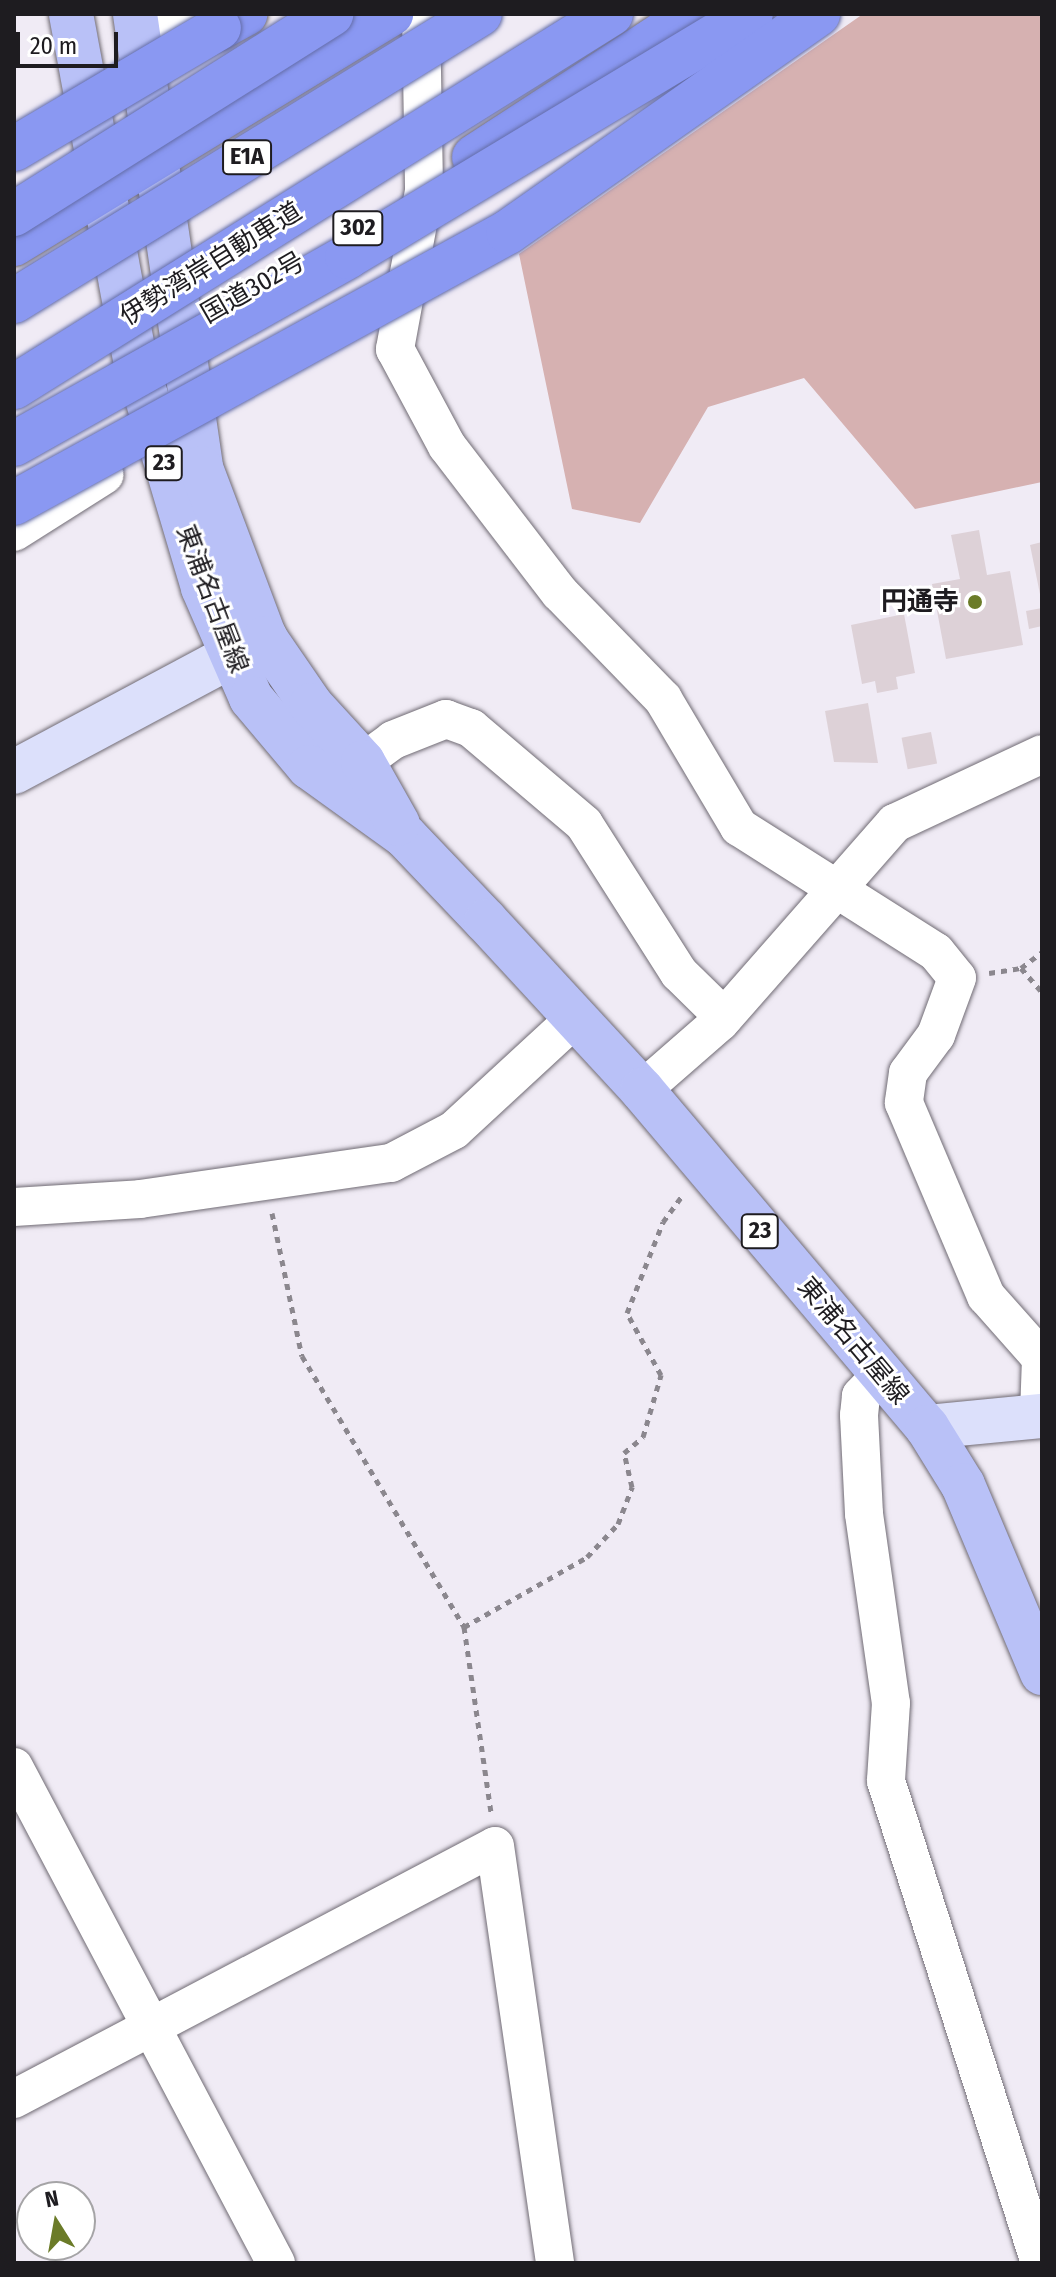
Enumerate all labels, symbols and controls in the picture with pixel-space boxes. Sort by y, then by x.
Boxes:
scale bar [20,16,122,66]
text: 20 m [30,32,77,60]
road number: E1A [221,137,273,177]
street label: 伊勢湾岸自動車道 [115,196,307,332]
road number: 302 [332,208,384,248]
street label: 国道302号 [196,246,310,330]
road number: 23 [144,443,184,483]
street label: 東浦名古屋線 [169,521,255,677]
place label: 円通寺 [881,586,959,618]
marker: 円通寺 [966,593,984,611]
road number: 23 [740,1211,780,1251]
street label: 東浦名古屋線 [791,1271,915,1411]
north arrow [16,2181,96,2261]
text: N [43,2184,61,2213]

